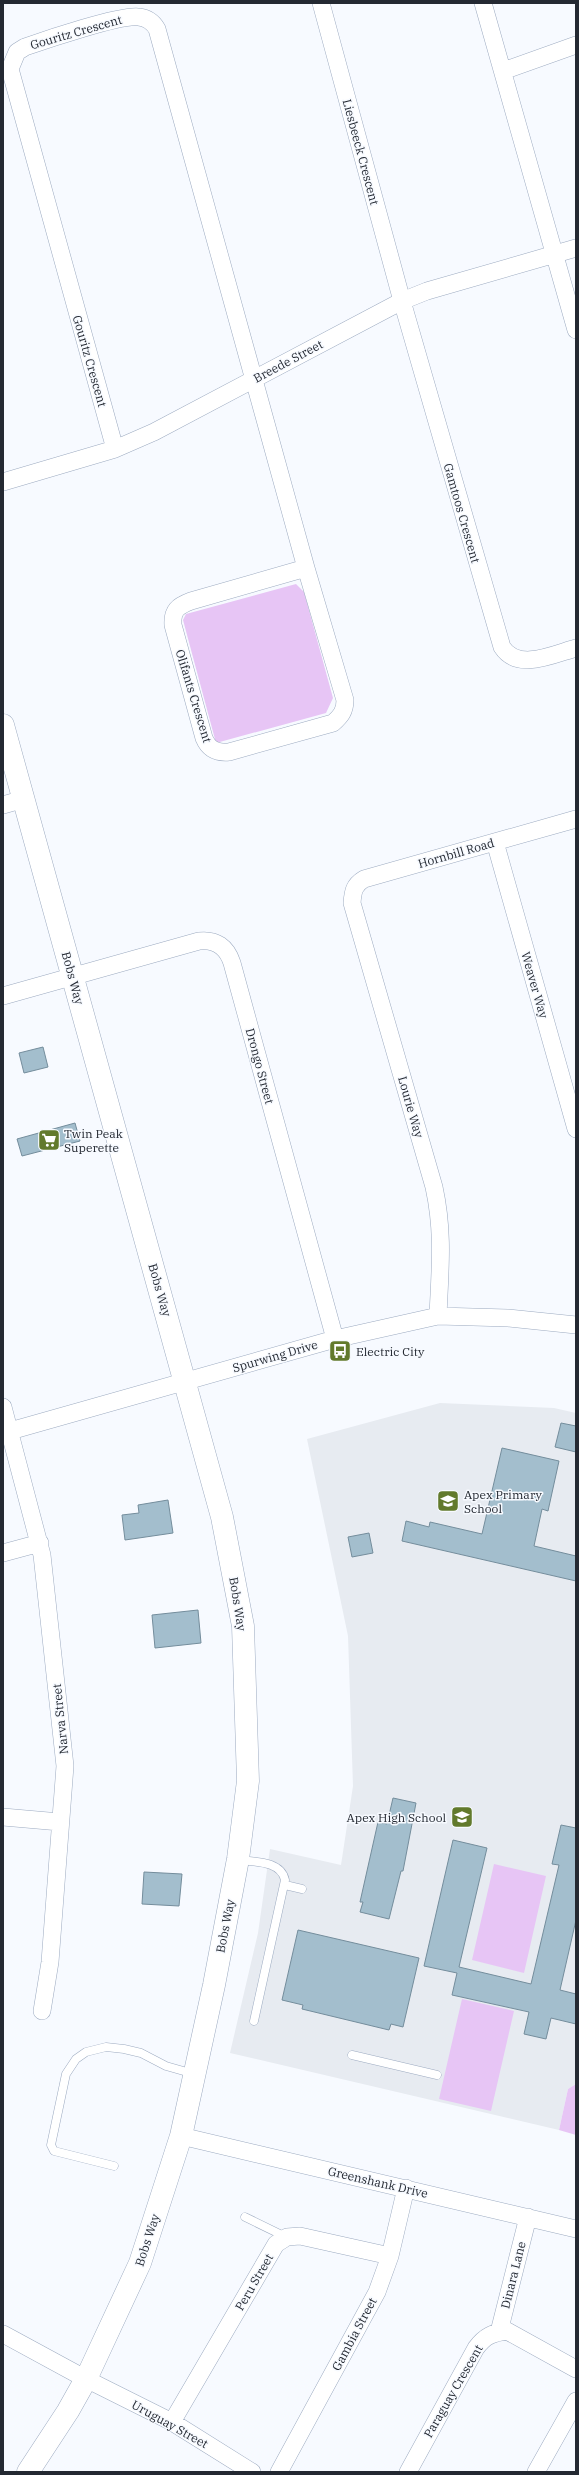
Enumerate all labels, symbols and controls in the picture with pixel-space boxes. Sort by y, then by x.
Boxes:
street label: Gouritz Crescent [28,12,124,52]
street label: Liesbeeck Crescent [340,97,382,207]
street label: Gouritz Crescent [70,313,110,409]
street label: Breede Street [251,336,325,386]
street label: Gamtoos Crescent [441,461,483,565]
street label: Olifants Crescent [173,648,215,744]
street label: Hornbill Road [416,835,496,871]
street label: Bobs Way [59,950,87,1007]
street label: Weaver Way [518,950,552,1021]
street label: Drongo Street [243,1026,277,1106]
street label: Lourie Way [395,1074,427,1140]
place label: Twin Peak Superette [64,1126,123,1155]
supermarket icon: Twin Peak Superette [36,1127,62,1153]
street label: Bobs Way [145,1262,175,1319]
street label: Spurwing Drive [231,1337,319,1375]
bus stop icon: Electric City [327,1338,353,1364]
place label: Electric City [356,1344,425,1359]
place label: Apex Primary School [464,1487,543,1516]
school or university icon: Apex Primary School [435,1488,461,1514]
street label: Bobs Way [226,1576,250,1633]
street label: Narva Street [49,1683,71,1755]
school or university icon: Apex High School [449,1804,475,1830]
place label: Apex High School [347,1810,446,1825]
street label: Bobs Way [212,1897,238,1954]
street label: Greenshank Drive [327,2163,429,2201]
street label: Bobs Way [131,2211,163,2268]
street label: Dinara Lane [497,2240,529,2310]
street label: Peru Street [232,2251,276,2313]
street label: Gambia Street [328,2295,380,2373]
street label: Paraguay Crescent [420,2342,486,2440]
street label: Uruguay Street [129,2397,211,2451]

